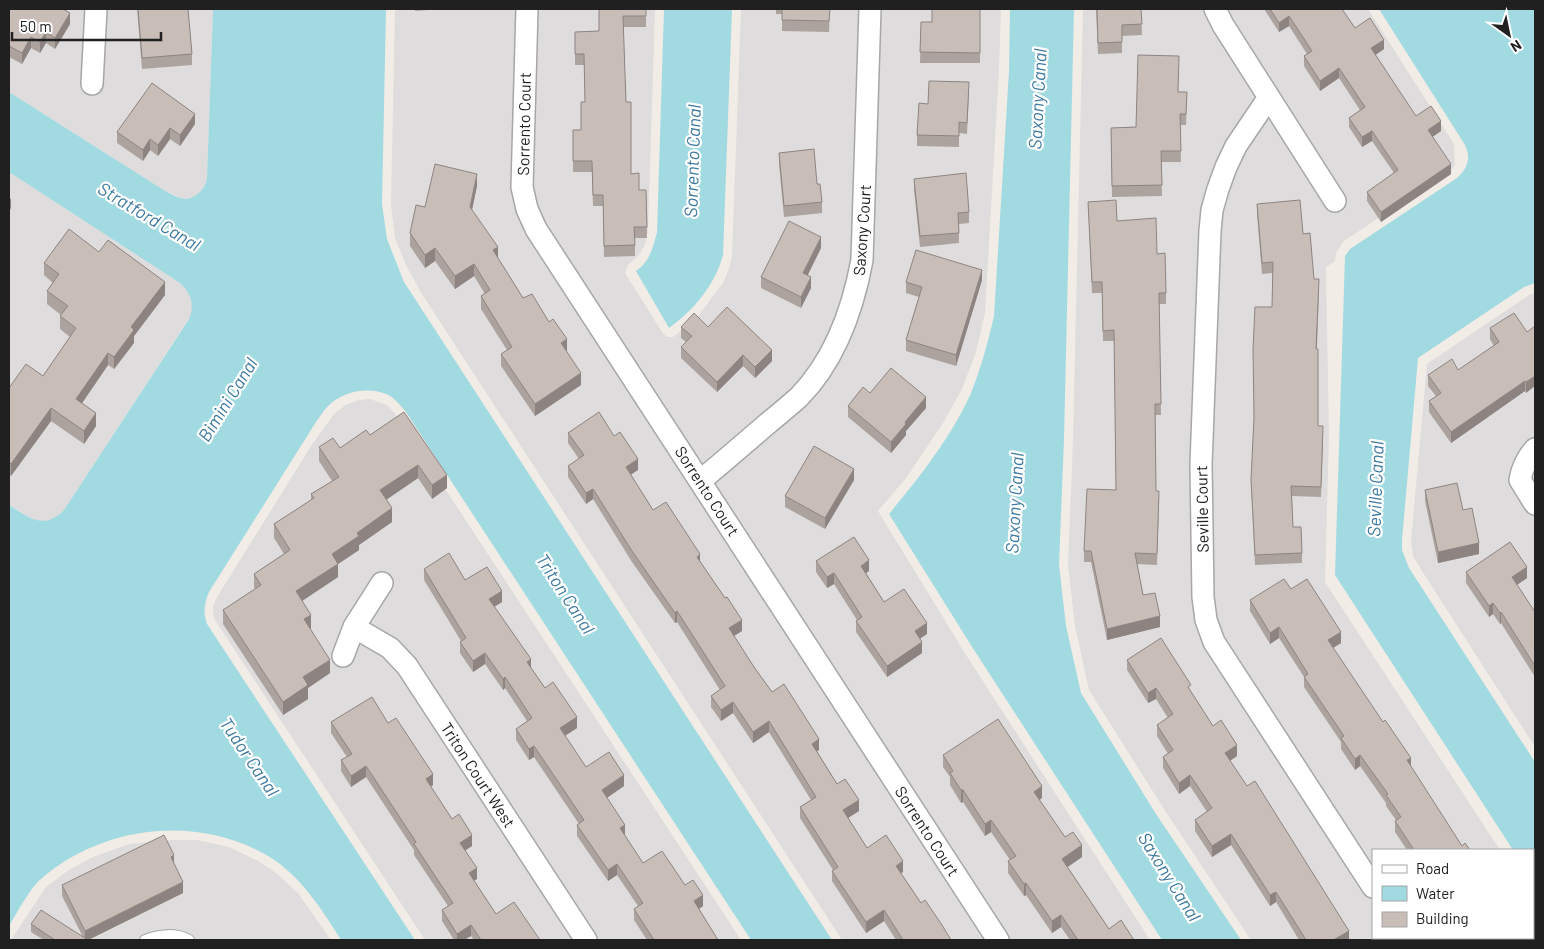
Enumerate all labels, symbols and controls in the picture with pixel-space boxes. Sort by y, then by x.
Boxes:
scale bar [12,10,161,42]
north arrow [1484,10,1534,60]
text: 50 m [20,17,52,35]
text: N [1508,37,1525,56]
water label: Saxony Canal [1023,48,1051,150]
street label: Sorrento Court [513,72,534,176]
water label: Sorrento Canal [679,104,705,218]
water label: Stratford Canal [94,177,205,255]
street label: Saxony Court [849,184,874,276]
water label: Bimini Canal [193,354,262,445]
water label: Seville Canal [1362,441,1388,537]
street label: Sorrento Court [671,442,743,539]
water label: Saxony Canal [1000,452,1028,554]
street label: Seville Court [1191,465,1212,553]
water label: Triton Canal [532,549,600,638]
water label: Tudor Canal [215,713,284,800]
street label: Triton Court West [437,719,519,831]
street label: Sorrento Court [891,782,963,879]
water label: Saxony Canal [1134,828,1206,925]
legend [1372,849,1534,939]
text: Road [1416,859,1449,877]
text: Water [1416,884,1455,902]
text: Building [1416,909,1469,927]

